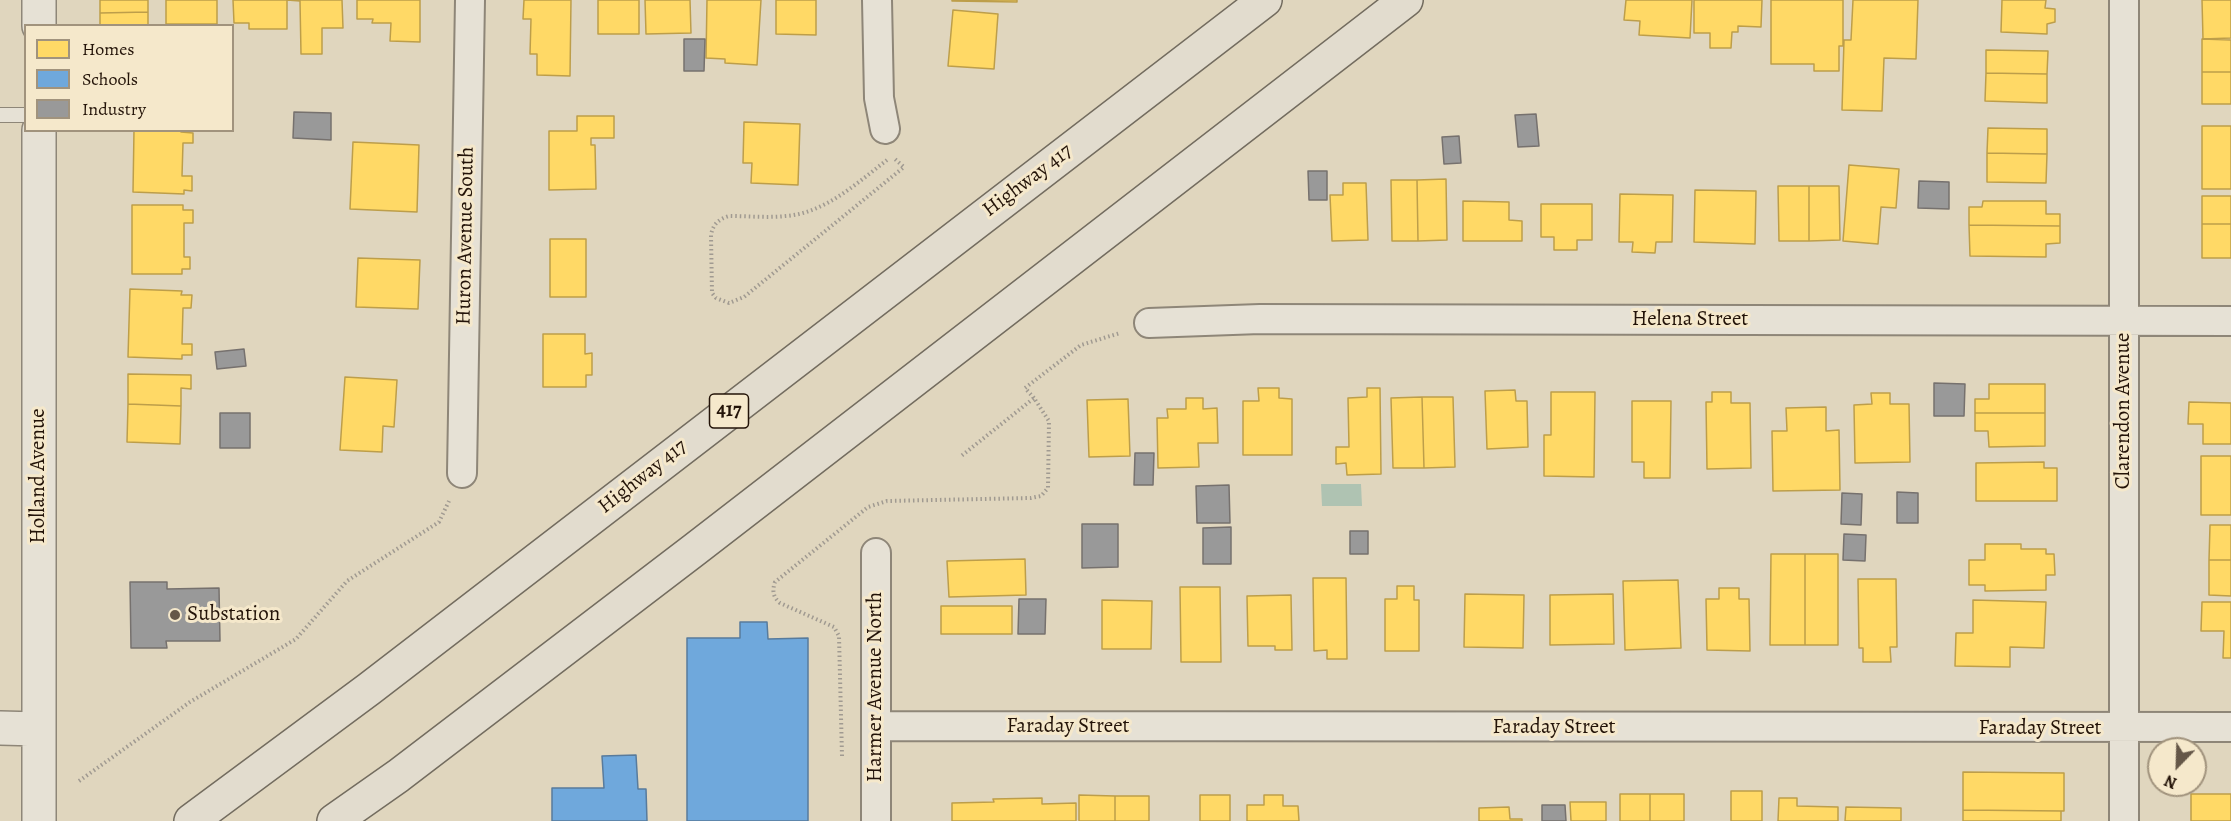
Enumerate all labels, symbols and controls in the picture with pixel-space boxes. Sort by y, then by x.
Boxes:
legend [24,24,234,132]
text: Homes [82,37,134,61]
text: Schools [82,67,138,91]
text: Industry [82,97,146,121]
street label: Highway 417 [978,139,1078,223]
street label: Huron Avenue South [452,147,480,325]
street label: Helena Street [1632,307,1748,333]
street label: Clarendon Avenue [2111,333,2137,489]
road number: 417 [710,394,748,428]
street label: Holland Avenue [26,408,52,544]
street label: Highway 417 [594,435,692,519]
street label: Harmer Avenue North [863,592,889,782]
place label: Substation [187,602,280,628]
marker: Substation [168,608,182,622]
street label: Faraday Street [1006,714,1130,740]
street label: Faraday Street [1492,715,1616,741]
street label: Faraday Street [1978,716,2102,742]
north arrow [2147,737,2207,797]
text: N [2161,769,2180,794]

